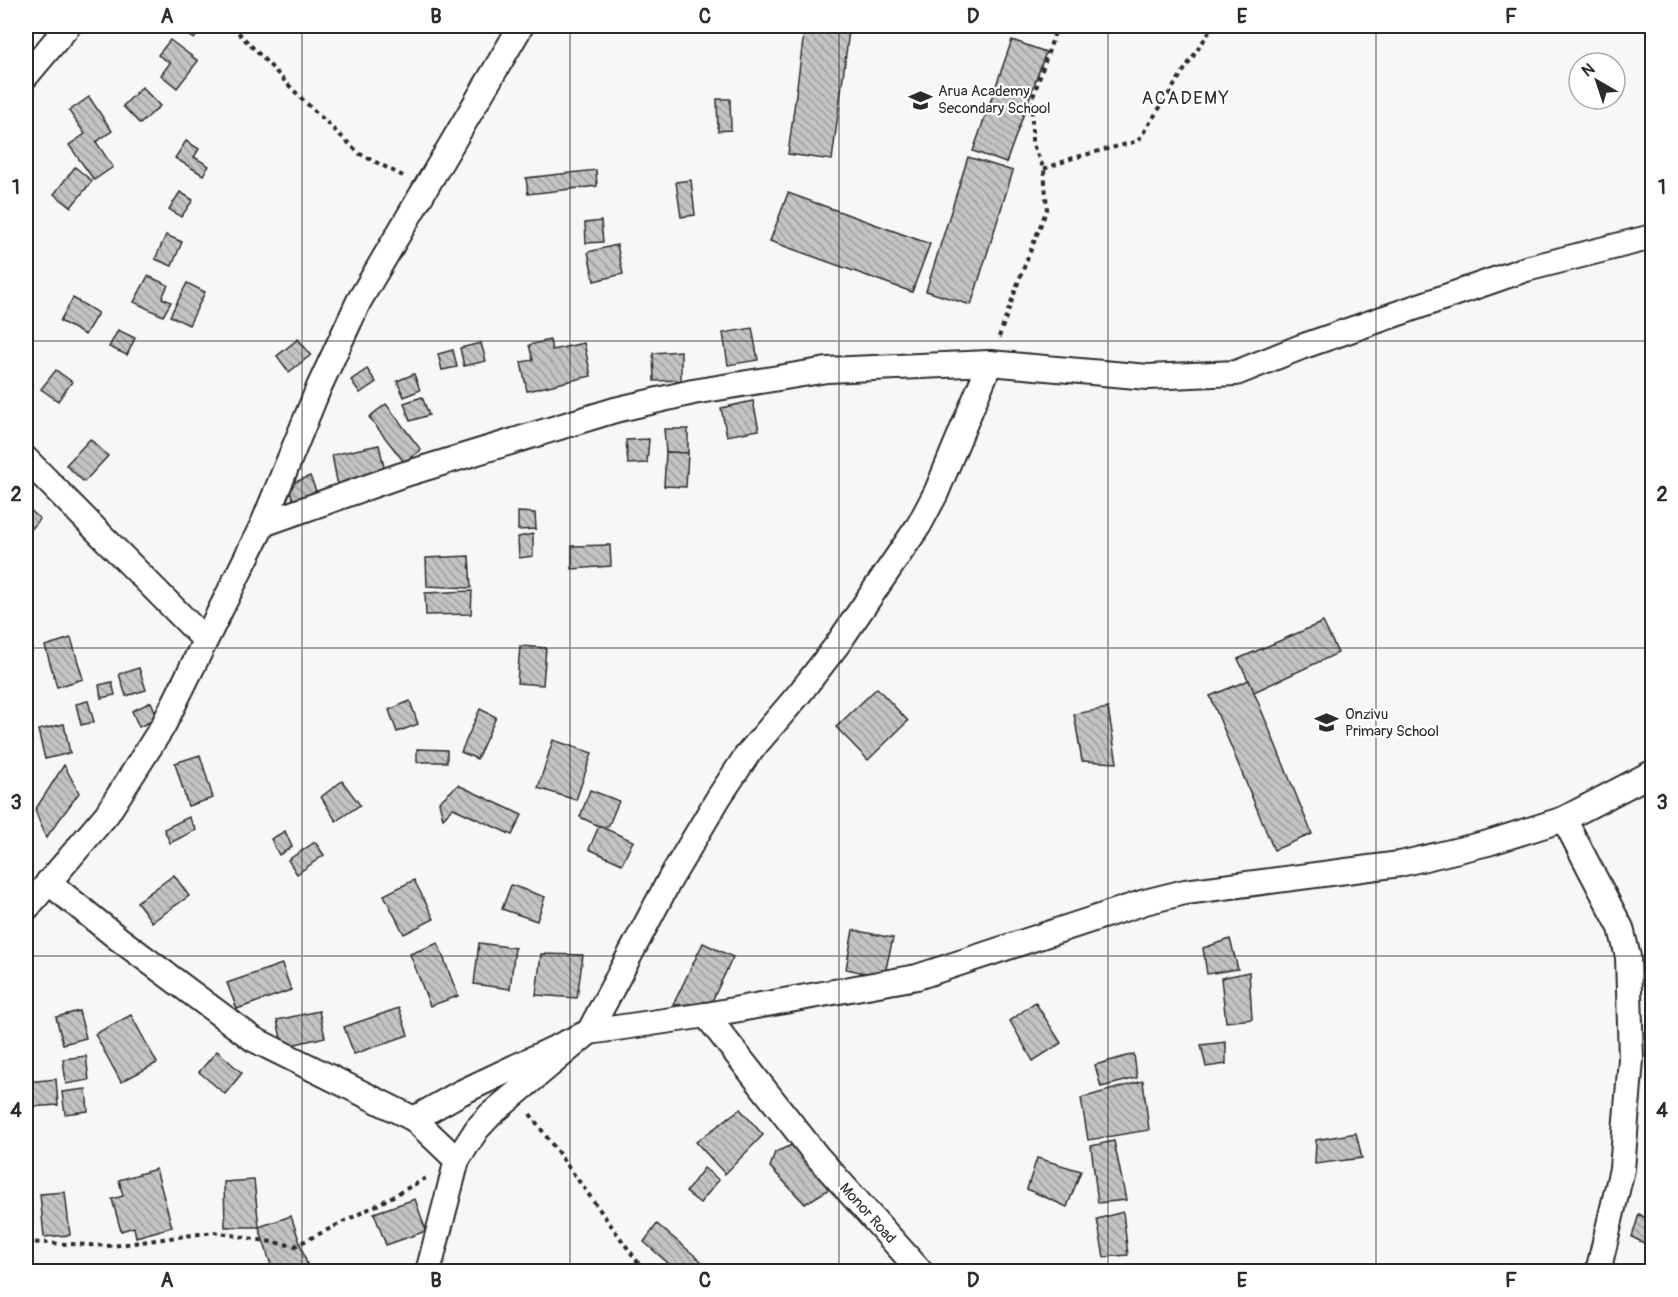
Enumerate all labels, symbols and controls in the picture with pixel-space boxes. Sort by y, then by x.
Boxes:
text: A [161,4,174,29]
text: B [430,4,442,29]
text: C [699,4,711,29]
text: D [967,4,980,29]
text: E [1237,4,1248,29]
text: F [1505,4,1517,29]
north arrow [1567,51,1627,111]
text: N [1578,59,1599,81]
place label: Arua Academy Secondary School [938,82,1051,118]
school or university icon: Arua Academy Secondary School [907,87,933,113]
district label: ACADEMY [1141,87,1231,110]
text: 1 [12,175,20,200]
text: 1 [1658,175,1666,200]
text: 2 [10,482,22,507]
text: 2 [1656,482,1668,507]
place label: Onzivu Primary School [1345,705,1439,741]
school or university icon: Onzivu Primary School [1314,710,1340,736]
text: 3 [10,790,22,815]
text: 3 [1656,790,1668,815]
text: 4 [10,1098,22,1123]
text: 4 [1656,1098,1668,1123]
street label: Monor Road [835,1179,900,1248]
text: A [161,1268,174,1293]
text: B [430,1268,442,1293]
text: C [699,1268,711,1293]
text: D [967,1268,980,1293]
text: E [1237,1268,1248,1293]
text: F [1505,1268,1517,1293]

